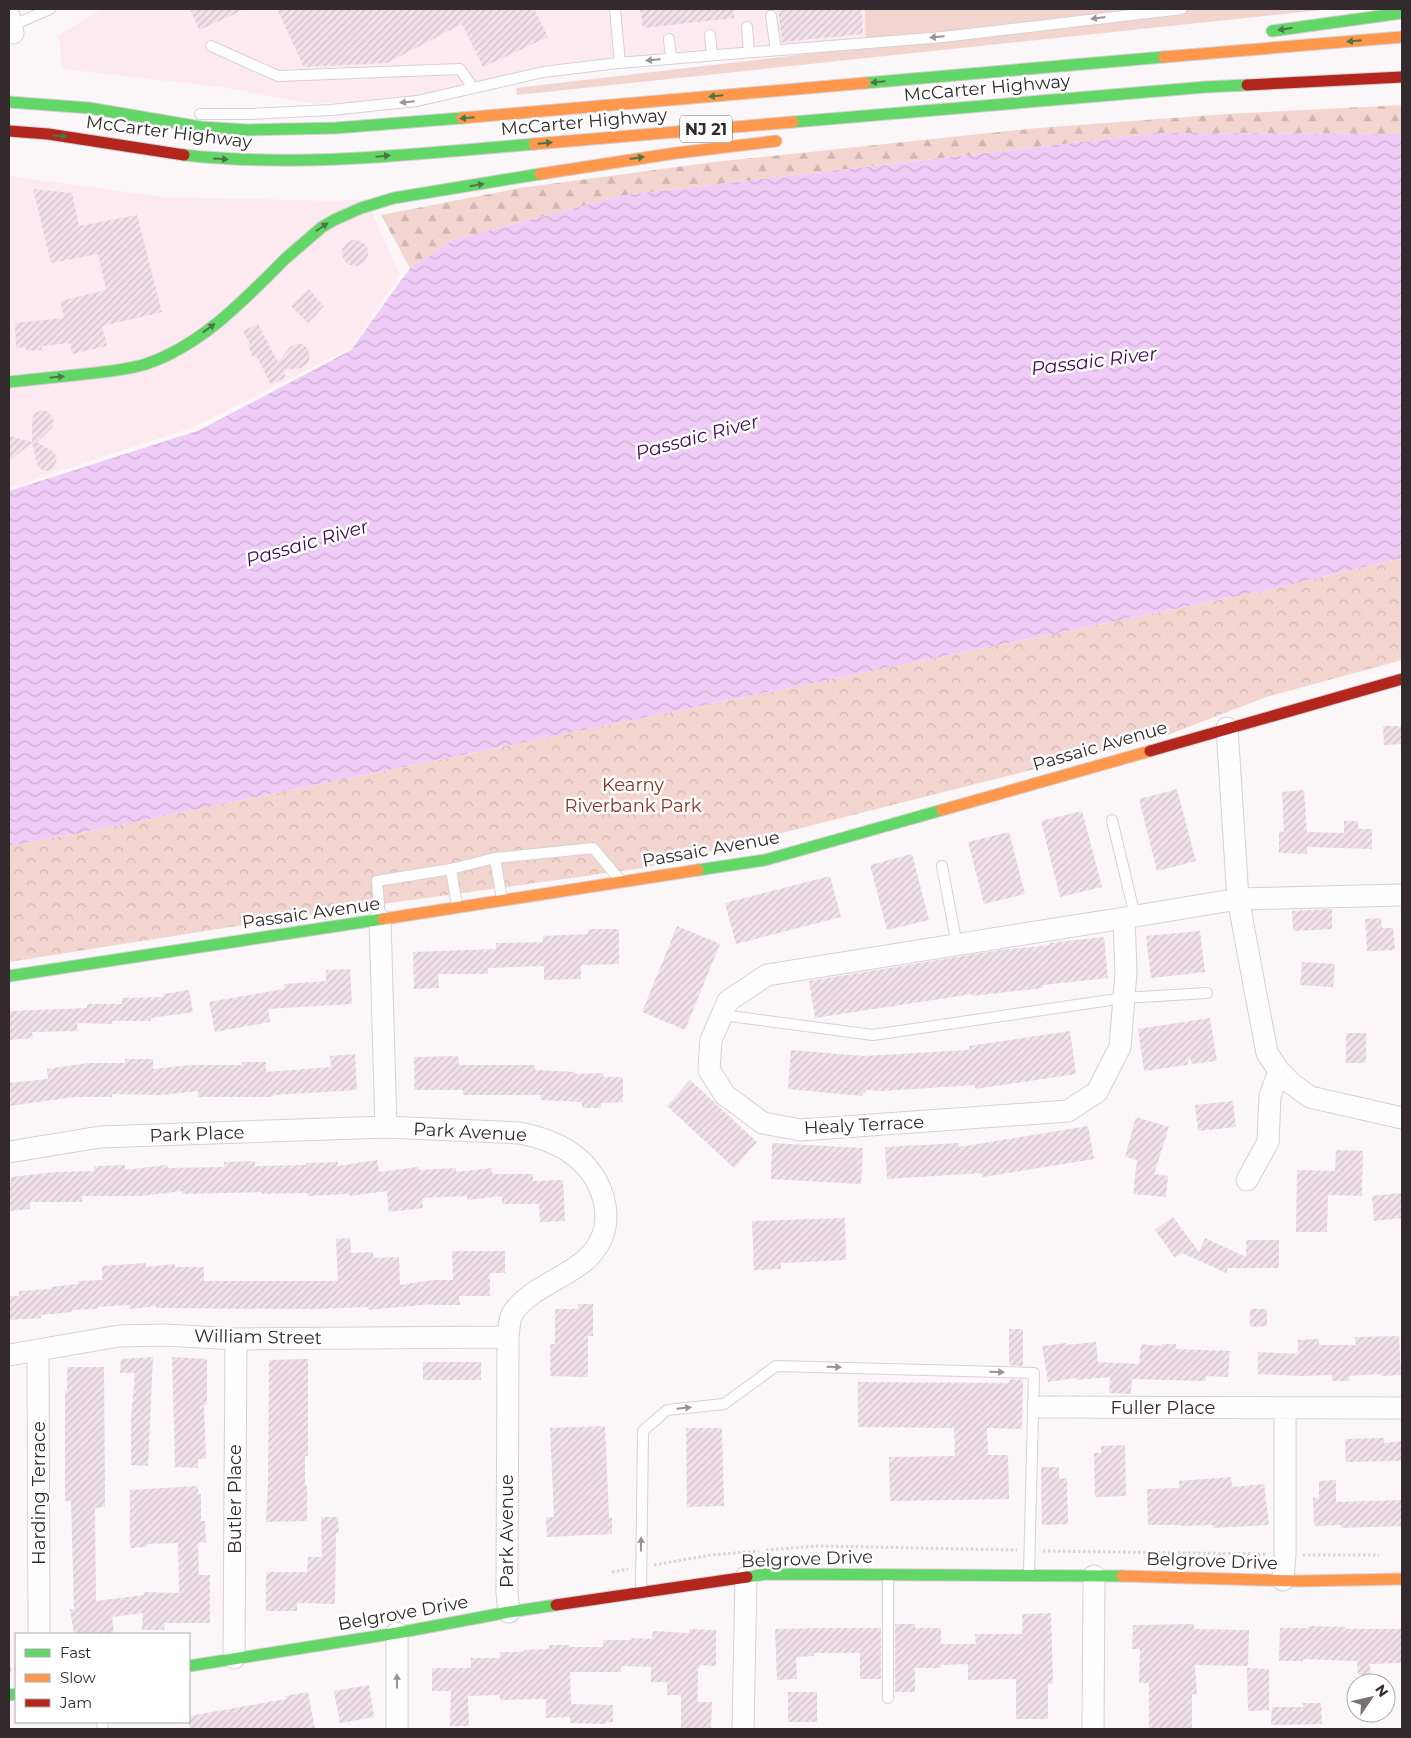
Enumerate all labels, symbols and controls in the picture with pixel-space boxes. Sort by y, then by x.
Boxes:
one-way arrow [1090,15,1106,23]
one-way arrow [1276,25,1292,33]
one-way arrow [929,33,945,41]
one-way arrow [1345,37,1361,45]
one-way arrow [645,56,661,64]
street label: McCarter Highway [903,70,1071,106]
one-way arrow [870,78,886,86]
one-way arrow [708,92,724,100]
one-way arrow [399,98,415,106]
street label: McCarter Highway [500,104,668,140]
street label: McCarter Highway [85,111,254,153]
one-way arrow [459,114,475,122]
road number: NJ 21 [680,116,732,142]
one-way arrow [53,132,69,140]
one-way arrow [538,138,554,146]
one-way arrow [376,152,392,160]
one-way arrow [629,154,645,162]
one-way arrow [213,155,229,163]
one-way arrow [469,180,485,188]
one-way arrow [315,222,328,232]
one-way arrow [202,323,216,333]
water label: Passaic River [1030,342,1159,380]
one-way arrow [50,373,66,381]
water label: Passaic River [633,409,761,464]
water label: Passaic River [243,514,371,571]
street label: Passaic Avenue [1030,716,1170,776]
park label: Kearny Riverbank Park [565,774,702,817]
street label: Passaic Avenue [641,826,782,872]
street label: Passaic Avenue [241,892,382,934]
street label: Healy Terrace [803,1111,925,1139]
street label: Park Avenue [413,1118,528,1146]
street label: Park Place [149,1121,245,1147]
street label: William Street [194,1325,322,1349]
one-way arrow [826,1364,842,1372]
one-way arrow [989,1368,1005,1376]
street label: Fuller Place [1111,1397,1216,1419]
one-way arrow [677,1404,693,1412]
street label: Harding Terrace [28,1421,50,1565]
street label: Butler Place [224,1444,246,1554]
street label: Park Avenue [496,1474,518,1588]
one-way arrow [637,1535,645,1551]
street label: Belgrove Drive [741,1546,873,1572]
street label: Belgrove Drive [1146,1548,1278,1574]
street label: Belgrove Drive [336,1591,470,1635]
legend [15,1633,190,1723]
text: Fast [60,1643,91,1662]
text: Slow [60,1668,96,1687]
one-way arrow [393,1673,401,1689]
north arrow [1346,1673,1396,1723]
text: N [1371,1681,1392,1700]
text: Jam [59,1693,92,1712]

